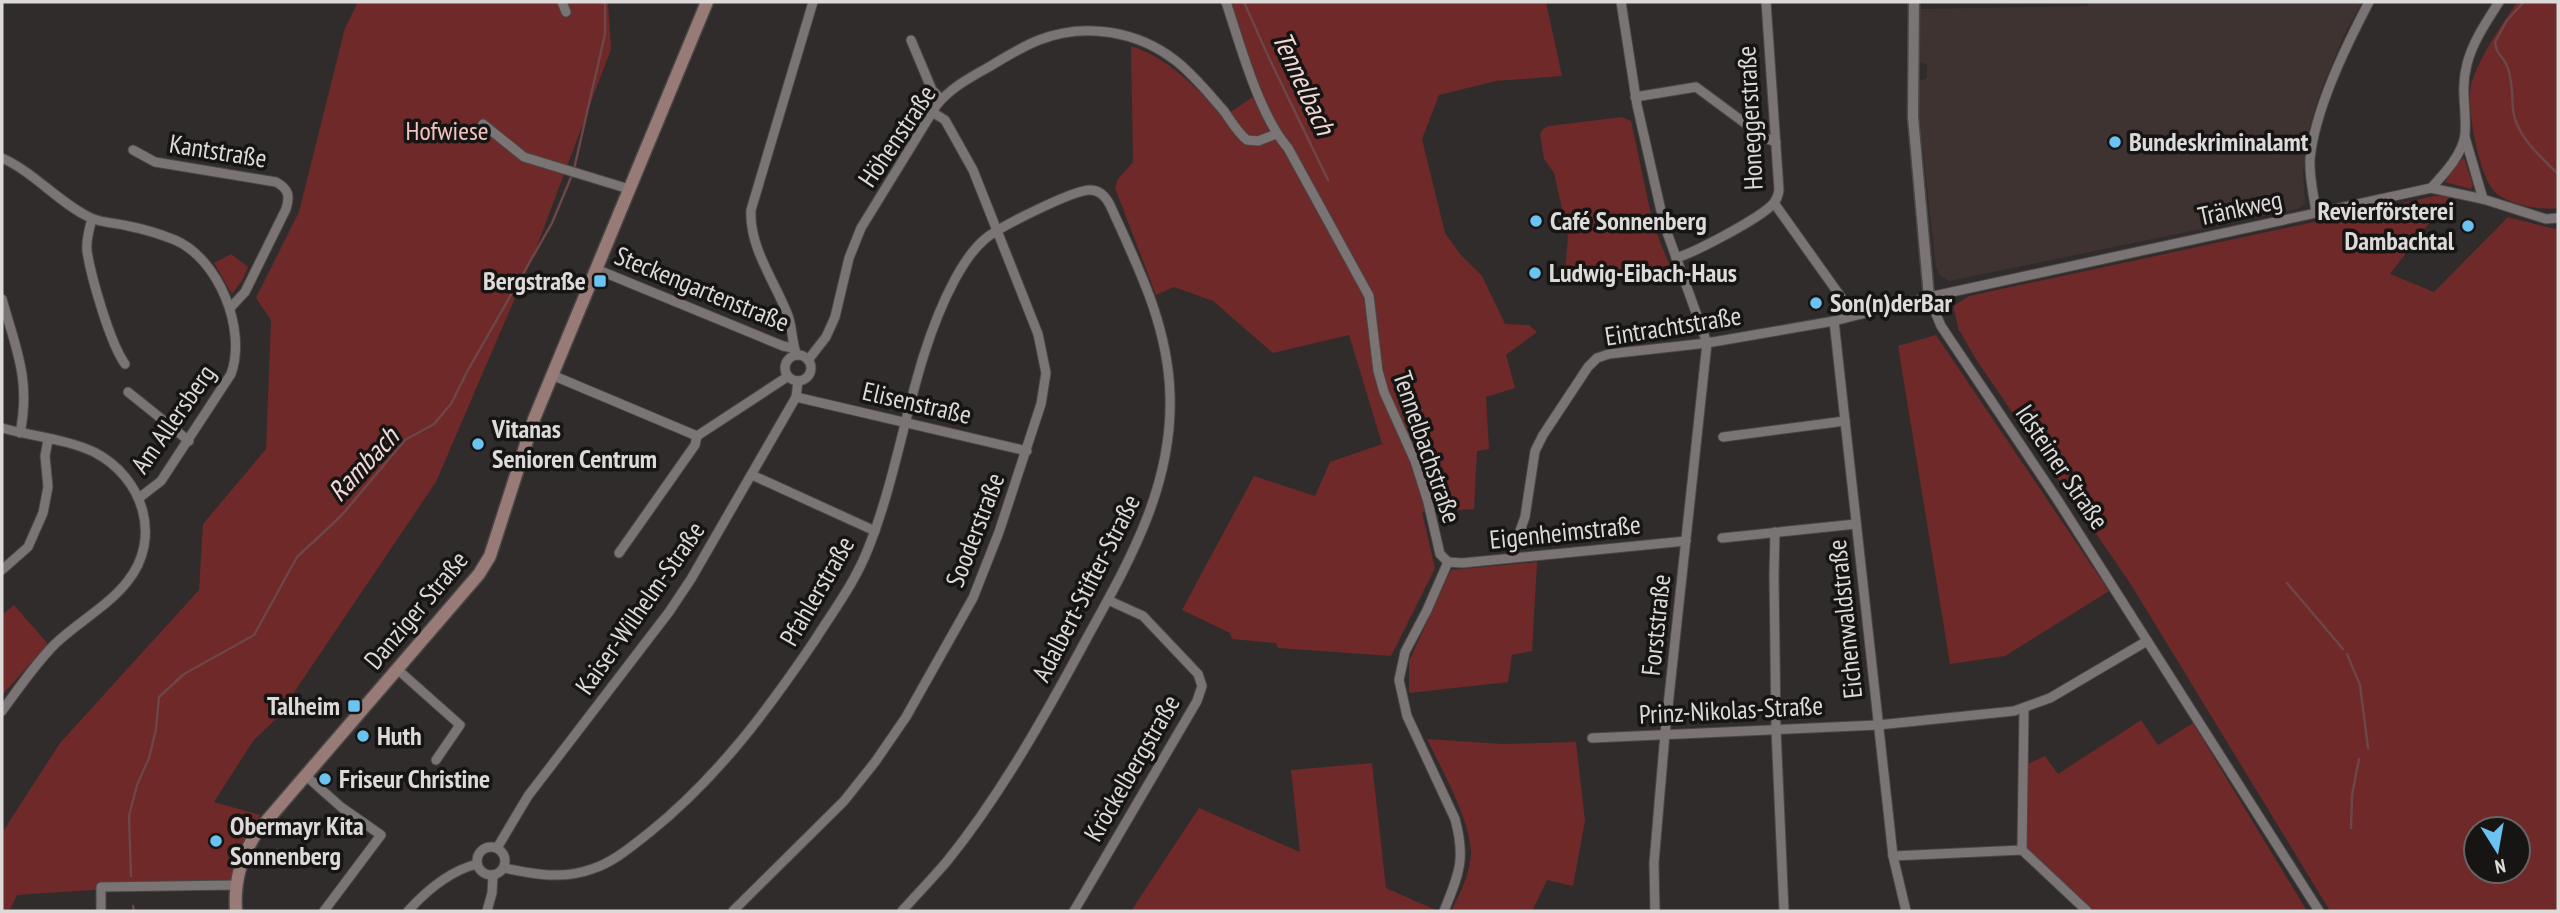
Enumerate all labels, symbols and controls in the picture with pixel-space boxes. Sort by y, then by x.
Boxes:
water label: Tennelbach [1265,25,1345,142]
street label: Honeggerstraße [1729,45,1770,191]
street label: Höhenstraße [851,79,943,193]
park label: Hofwiese [406,114,488,147]
place label: Bundeskriminalamt [2129,125,2309,158]
street label: Kantstraße [167,127,269,174]
marker: Bundeskriminalamt [2107,134,2123,150]
street label: Tränkweg [2195,183,2285,233]
place label: Revierförsterei Dambachtal [2318,194,2455,257]
place label: Café Sonnenberg [1550,204,1707,237]
marker: Café Sonnenberg [1528,213,1544,229]
marker: Revierförsterei Dambachtal [2460,218,2476,234]
street label: Steckengartenstraße [610,239,794,339]
place label: Ludwig-Eibach-Haus [1549,256,1737,289]
place label: Bergstraße [483,264,586,297]
marker: Ludwig-Eibach-Haus [1527,265,1543,281]
marker: Bergstraße [592,273,608,289]
place label: Son(n)derBar [1830,286,1953,319]
marker: Son(n)derBar [1808,295,1824,311]
street label: Eintrachtstraße [1602,298,1743,353]
street label: Am Allersberg [123,358,222,480]
street label: Tennelbachstraße [1386,366,1469,527]
street label: Elisenstraße [859,374,975,431]
street label: Idsteiner Straße [2009,398,2116,535]
place label: Vitanas Senioren Centrum [491,412,657,475]
water label: Rambach [319,417,407,509]
marker: Vitanas Senioren Centrum [470,436,486,452]
street label: Sooderstraße [938,468,1011,592]
street label: Adalbert-Stifter-Straße [1024,489,1147,687]
street label: Eigenheimstraße [1488,507,1642,556]
street label: Kaiser-Wilhelm-Straße [568,515,711,701]
street label: Pfahlerstraße [772,530,861,651]
street label: Eichenwaldstraße [1820,538,1869,700]
street label: Danziger Straße [357,544,475,676]
street label: Forststraße [1634,573,1677,677]
street label: Prinz-Nikolas-Straße [1638,688,1824,731]
place label: Talheim [267,689,340,722]
street label: Kröckelbergstraße [1076,689,1187,847]
marker: Talheim [346,698,362,714]
place label: Huth [377,719,422,752]
marker: Huth [355,728,371,744]
place label: Friseur Christine [339,762,490,795]
marker: Friseur Christine [317,771,333,787]
place label: Obermayr Kita Sonnenberg [230,809,364,872]
north arrow [2462,815,2532,885]
marker: Obermayr Kita Sonnenberg [208,833,224,849]
text: N [2493,854,2508,879]

